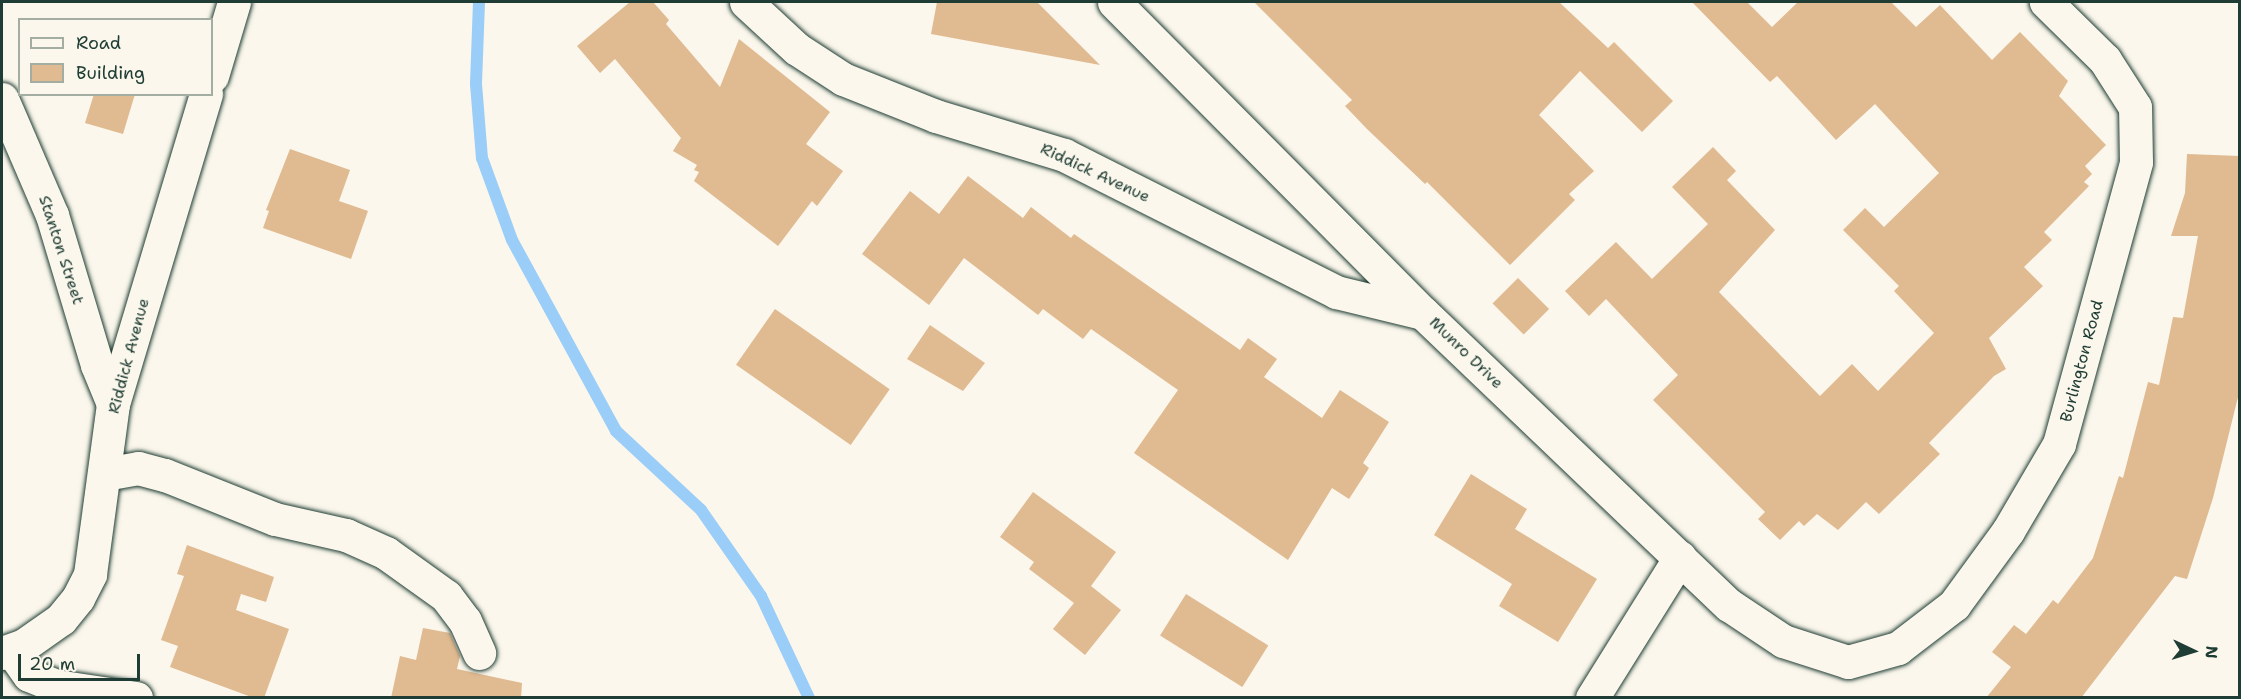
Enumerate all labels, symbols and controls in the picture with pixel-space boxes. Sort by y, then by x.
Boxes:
legend [18,18,213,96]
text: Road [76,31,121,55]
text: Building [76,61,145,85]
street label: Riddick Avenue [1037,139,1153,207]
street label: Stanton Street [34,193,88,307]
street label: Riddick Avenue [104,296,154,416]
street label: Burlington Road [2056,298,2108,424]
street label: Munro Drive [1425,313,1507,393]
north arrow [2163,621,2223,681]
scale bar [21,642,142,680]
text: N [2201,645,2222,659]
text: 20 m [29,652,75,676]

